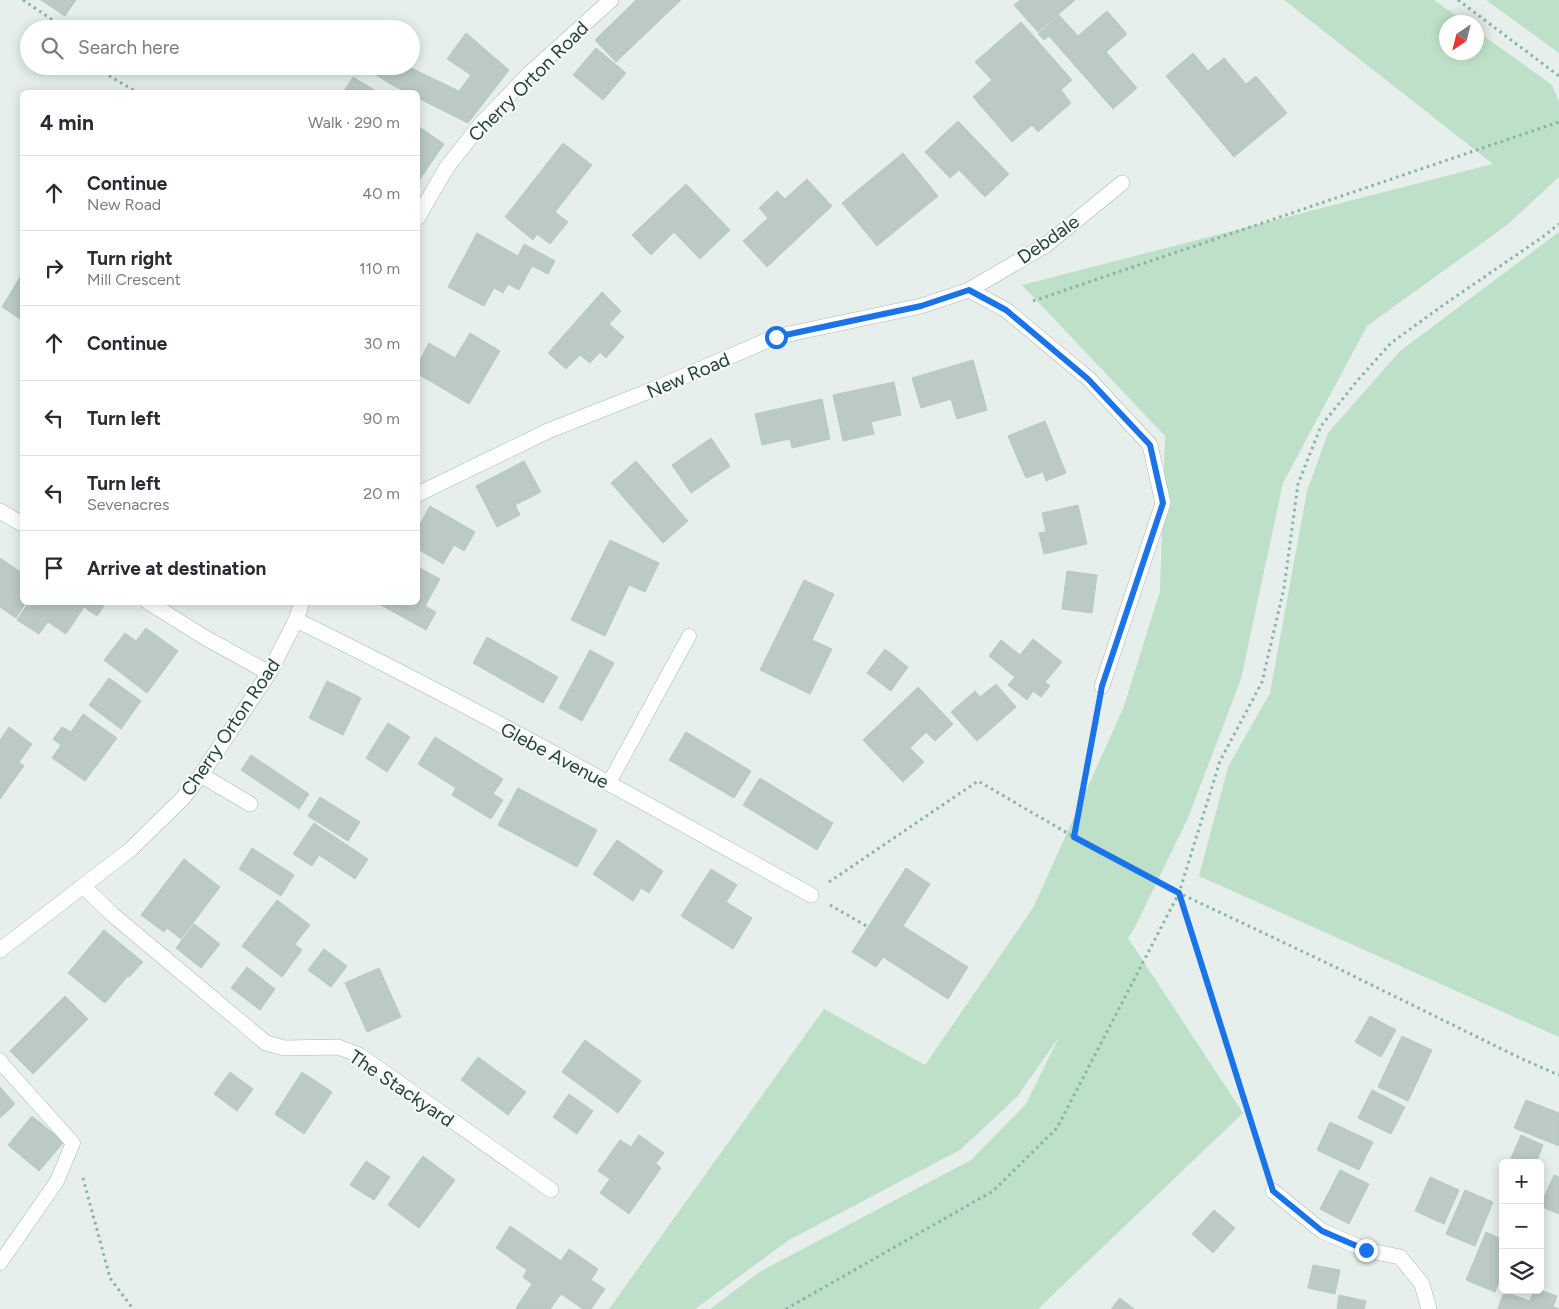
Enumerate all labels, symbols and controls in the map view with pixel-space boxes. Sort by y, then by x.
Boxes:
north arrow [1439,15,1484,60]
street label: Cherry Orton Road [463,16,593,146]
search box [20,20,420,75]
icon: search [38,34,66,62]
text: Search here [78,36,180,59]
text: 4 min [40,110,94,135]
text: Walk · 290 m [308,113,400,132]
text: Continue [87,172,167,195]
icon: ahead [40,179,68,207]
text: 40 m [362,184,400,203]
text: New Road [87,195,161,214]
street label: Debdale [1013,210,1084,269]
text: Turn right [87,247,173,270]
icon: right [40,254,68,282]
text: 110 m [359,259,400,278]
text: Mill Crescent [87,270,181,289]
route start [765,326,788,349]
icon: ahead [40,329,68,357]
text: Continue [87,332,167,355]
text: 30 m [363,334,400,353]
street label: New Road [643,348,733,403]
icon: left [40,404,68,432]
text: Turn left [87,407,161,430]
text: 90 m [363,409,400,428]
text: Turn left [87,472,161,495]
icon: left [40,479,68,507]
text: 20 m [363,484,400,503]
text: Sevenacres [87,495,170,514]
icon: arrive [40,554,68,582]
text: Arrive at destination [87,557,266,580]
street label: Cherry Orton Road [176,654,285,800]
street label: Glebe Avenue [497,717,613,794]
street label: The Stackyard [345,1045,458,1132]
map controls [1499,1159,1544,1294]
button: + [1499,1159,1544,1204]
button: − [1499,1204,1544,1249]
route end [1355,1239,1378,1262]
button: layers [1499,1249,1544,1294]

